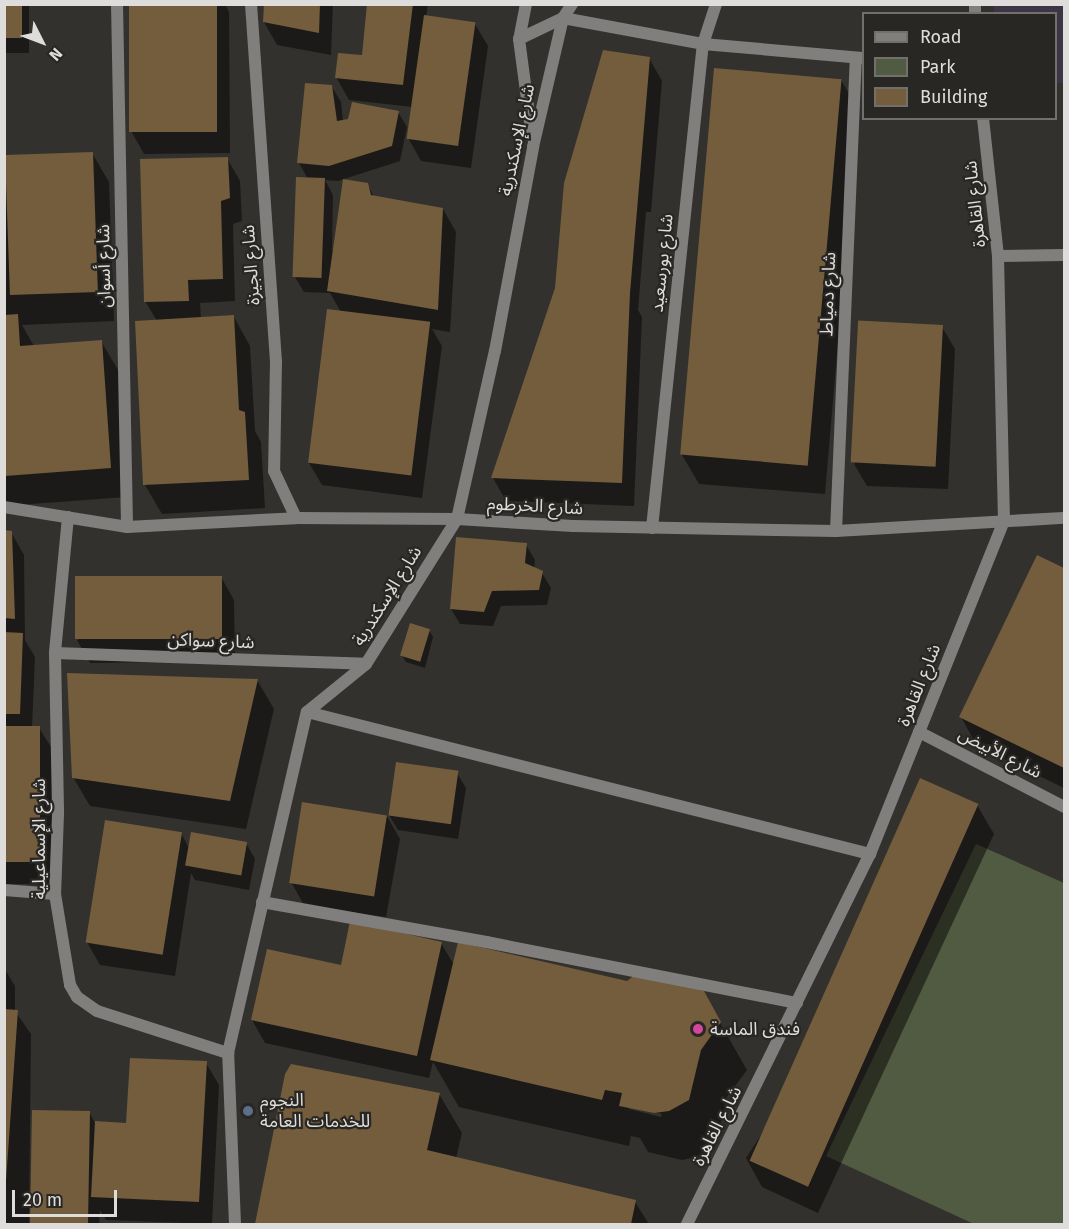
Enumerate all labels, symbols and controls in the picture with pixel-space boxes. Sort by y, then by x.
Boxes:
north arrow [12,12,72,72]
legend [862,12,1057,120]
text: Road [920,26,962,48]
text: N [45,44,66,65]
text: Park [920,56,955,78]
street label: شارع الإسكندرية [495,82,539,198]
text: Building [920,86,987,108]
street label: شارع القاهرة [960,160,990,248]
street label: شارع بورسعيد [646,213,678,313]
street label: شارع أسوان [92,224,116,308]
street label: شارع الجيزة [237,224,265,306]
street label: شارع دمياط [816,252,840,336]
street label: شارع الخرطوم [486,493,584,519]
street label: شارع الإسكندرية [348,542,426,650]
street label: شارع سواكن [167,629,255,653]
street label: شارع القاهرة [893,641,945,729]
street label: شارع الأبيض [955,723,1045,783]
street label: شارع الإسماعيلية [28,779,50,899]
place label: فندق الماسة [710,1018,800,1040]
marker: فندق الماسة [691,1022,705,1036]
street label: شارع القاهرة [688,1082,746,1170]
place label: النجوم للخدمات العامة [260,1090,370,1132]
marker: النجوم للخدمات العامة [241,1104,255,1118]
scale bar [15,1178,120,1216]
text: 20 m [23,1189,62,1211]

